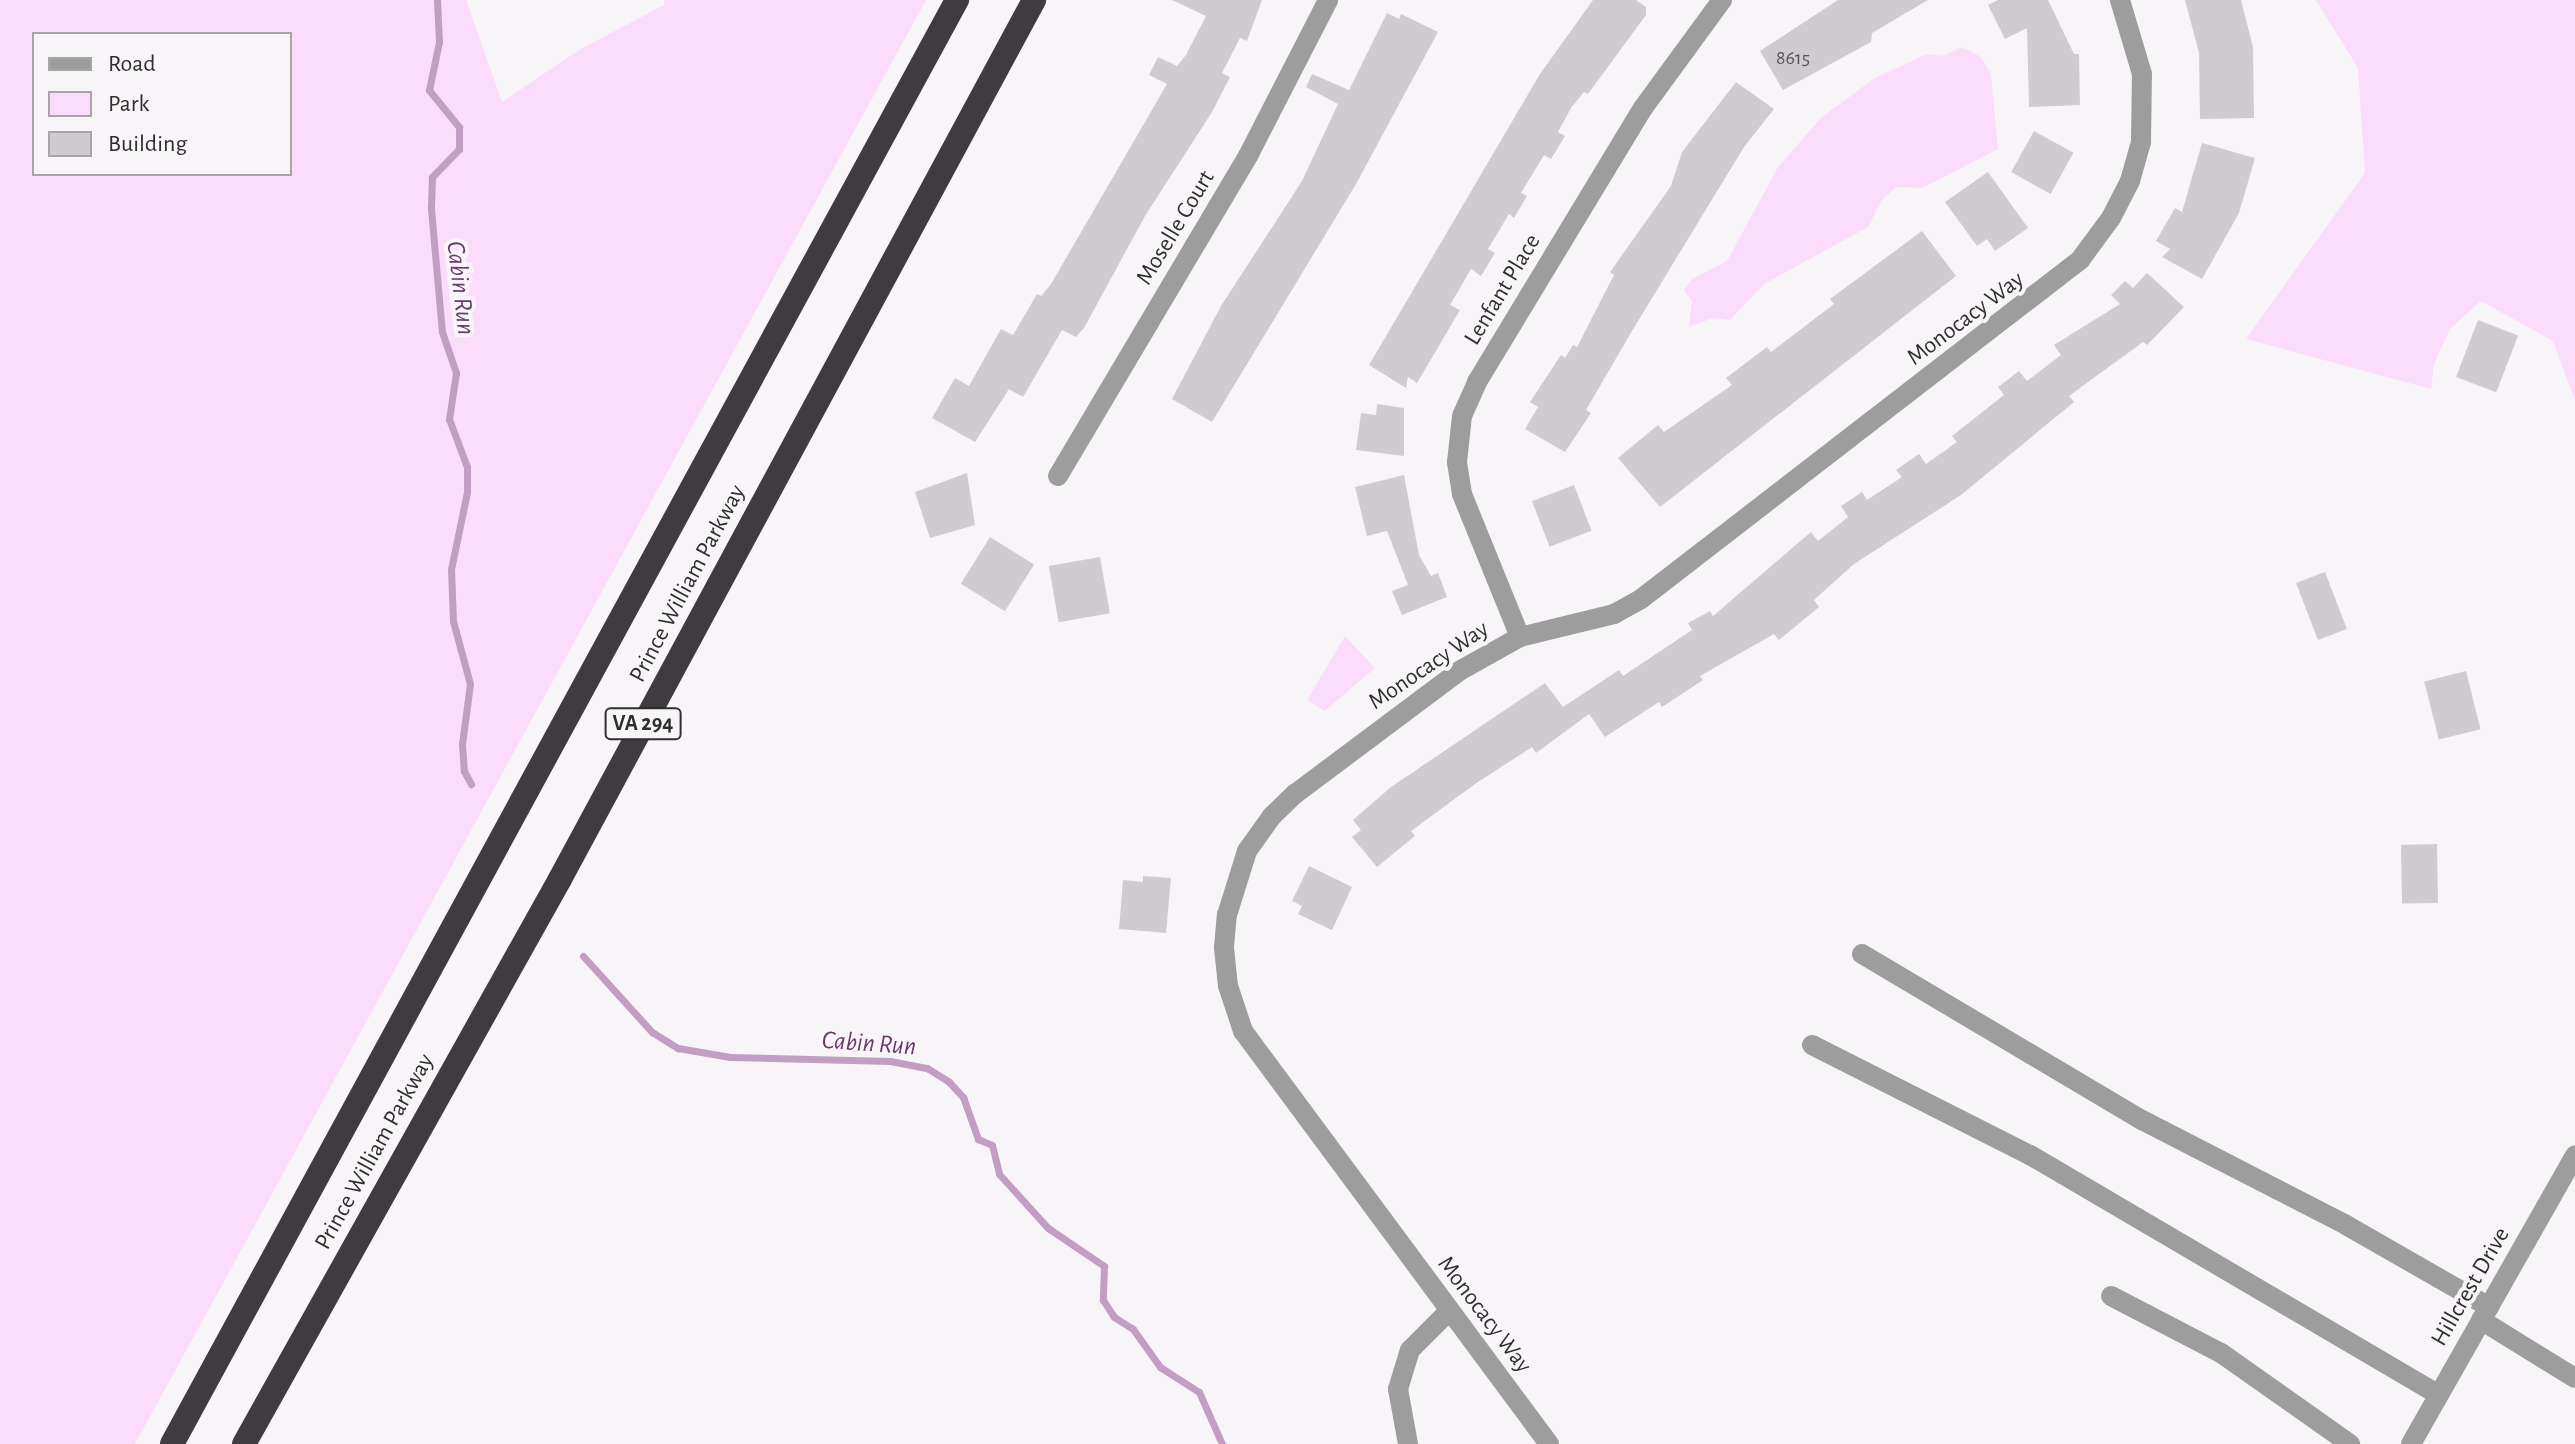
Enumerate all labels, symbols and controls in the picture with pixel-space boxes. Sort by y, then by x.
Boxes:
legend [32,32,292,176]
house number: 8615 [1776,46,1810,70]
text: Road [108,52,156,76]
text: Park [108,92,149,116]
text: Building [108,132,187,156]
street label: Moselle Court [1131,166,1221,290]
street label: Lenfant Place [1459,229,1547,351]
water label: Cabin Run [439,239,481,337]
street label: Monocacy Way [1902,266,2030,372]
street label: Prince William Parkway [624,480,752,688]
street label: Monocacy Way [1363,615,1495,717]
road number: VA 294 [603,706,683,742]
water label: Cabin Run [821,1025,917,1063]
street label: Prince William Parkway [309,1049,441,1255]
street label: Hillcrest Drive [2425,1223,2517,1351]
street label: Monocacy Way [1431,1251,1537,1379]

